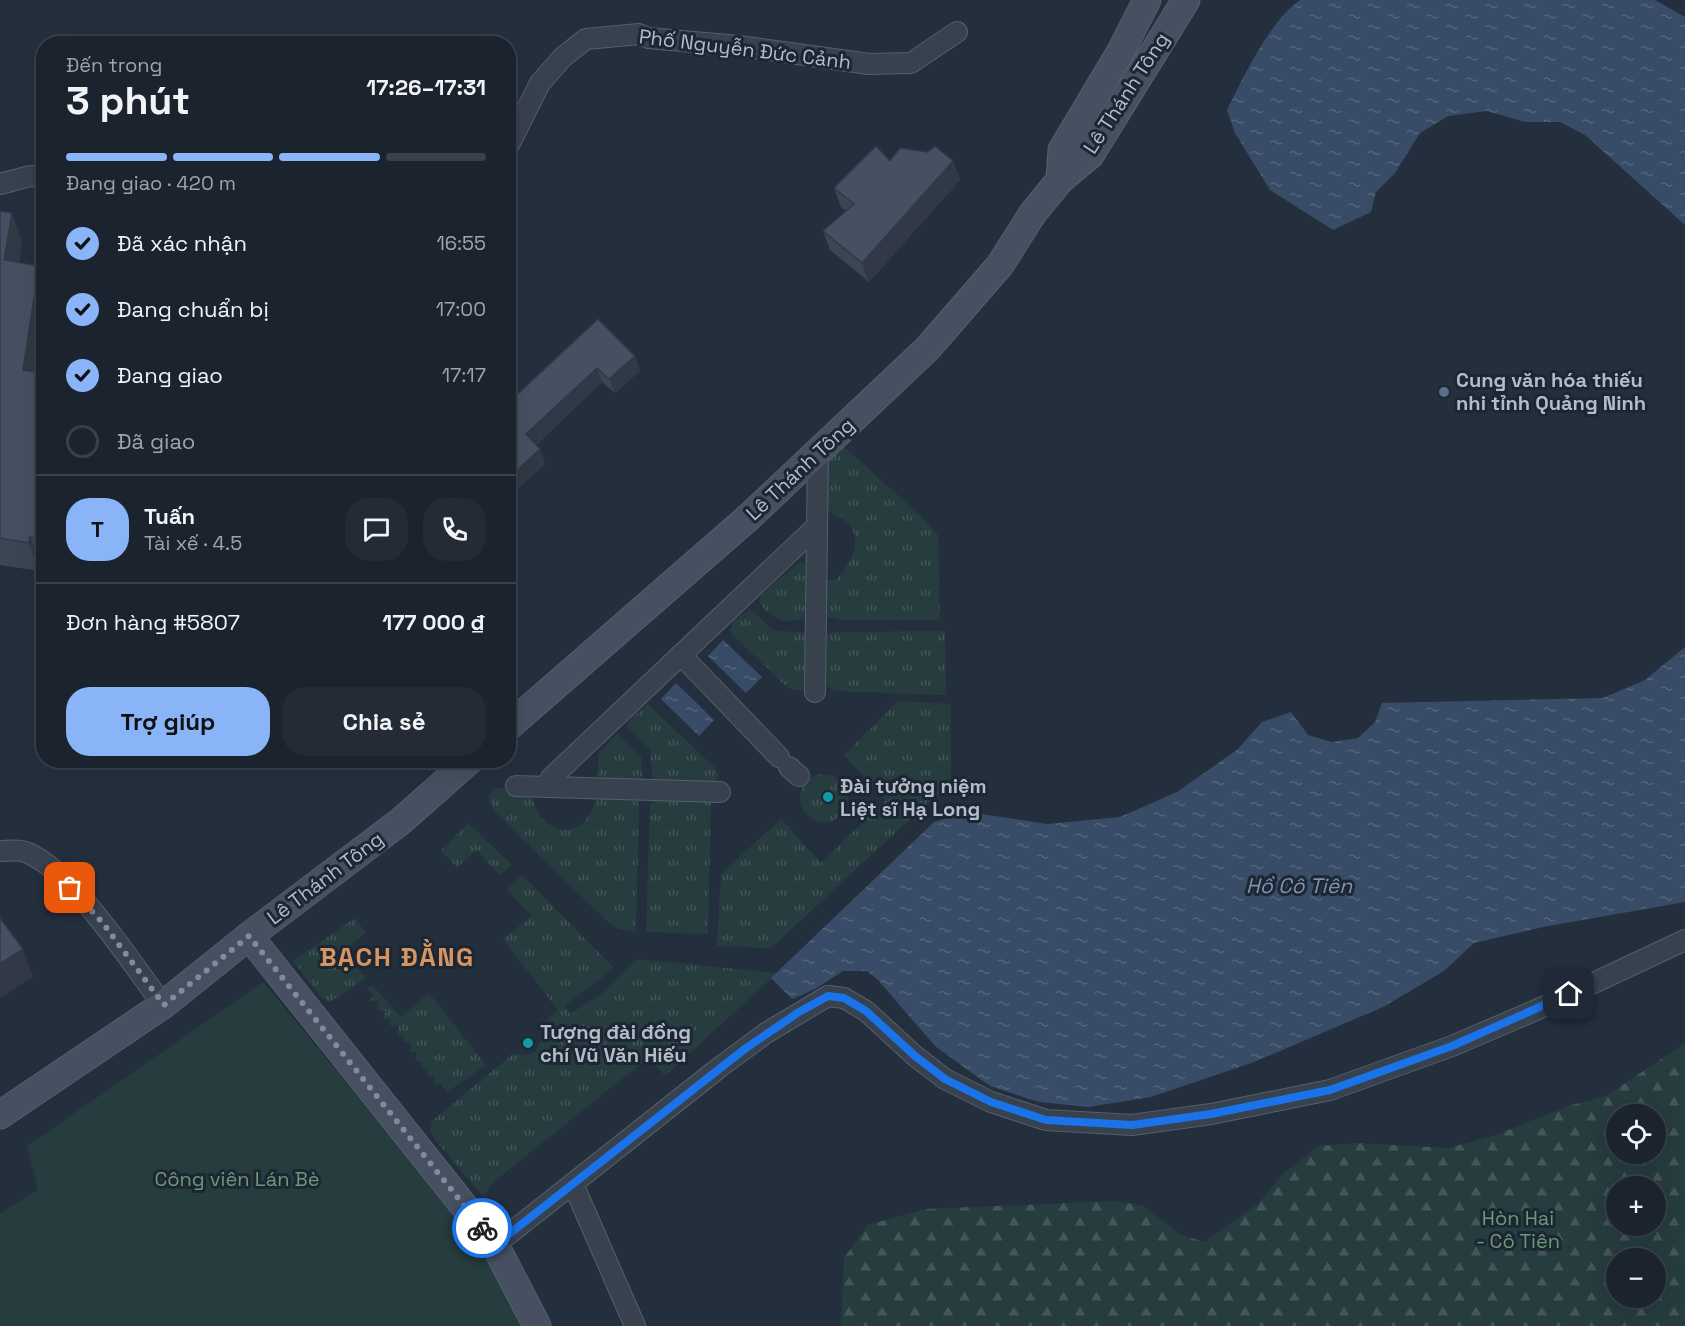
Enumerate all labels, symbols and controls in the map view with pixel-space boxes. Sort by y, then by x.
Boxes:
street label: Phố Nguyễn Đức Cảnh [637,23,853,75]
street label: Lê Thánh Tông [1077,28,1175,158]
text: Đến trong [66,52,162,78]
text: 17:26–17:31 [366,73,486,101]
text: 3 phút [66,76,190,125]
text: Đang giao · 420 m [66,170,236,196]
icon: check [66,227,99,260]
text: Đã xác nhận [117,229,247,257]
text: 16:55 [436,230,486,256]
icon: check [66,293,99,326]
text: Đang chuẩn bị [117,295,269,323]
text: 17:00 [436,296,486,322]
icon: check [66,359,99,392]
text: Đang giao [117,361,223,389]
text: 17:17 [442,362,486,388]
place label: Cung văn hóa thiếu nhi tỉnh Quảng Ninh [1456,367,1646,416]
marker: Cung văn hóa thiếu nhi tỉnh Quảng Ninh [1437,385,1451,399]
street label: Lê Thánh Tông [740,412,860,526]
text: Đã giao [117,427,195,455]
button: chat [345,498,408,561]
button: phone [423,498,486,561]
text: Tuấn [144,502,195,530]
text: T [91,515,104,543]
text: Tài xế · 4.5 [144,530,242,556]
text: Đơn hàng #5807 [66,608,240,636]
text: 177 000 ₫ [382,608,486,636]
button: Trợ giúp [66,687,270,756]
button: Chia sẻ [282,687,486,756]
place label: Đài tưởng niệm Liệt sĩ Hạ Long [840,773,987,822]
marker: Đài tưởng niệm Liệt sĩ Hạ Long [821,790,835,804]
street label: Lê Thánh Tông [262,826,388,930]
pin [44,862,95,913]
icon: bag [53,871,86,904]
water label: Hồ Cô Tiên [1246,872,1353,899]
district label: BẠCH ĐẰNG [319,939,475,974]
pin [1543,968,1594,1019]
icon: home [1552,977,1585,1010]
place label: Tượng đài đồng chí Vũ Văn Hiếu [540,1019,691,1068]
marker: Tượng đài đồng chí Vũ Văn Hiếu [521,1036,535,1050]
map controls [1606,1104,1666,1308]
button: locate [1606,1104,1666,1164]
park label: Công viên Lán Bè [154,1166,320,1192]
button: + [1606,1176,1666,1236]
courier [452,1198,512,1258]
park label: Hòn Hai - Cô Tiên [1476,1205,1560,1254]
icon: bike [466,1212,499,1245]
button: − [1606,1248,1666,1308]

